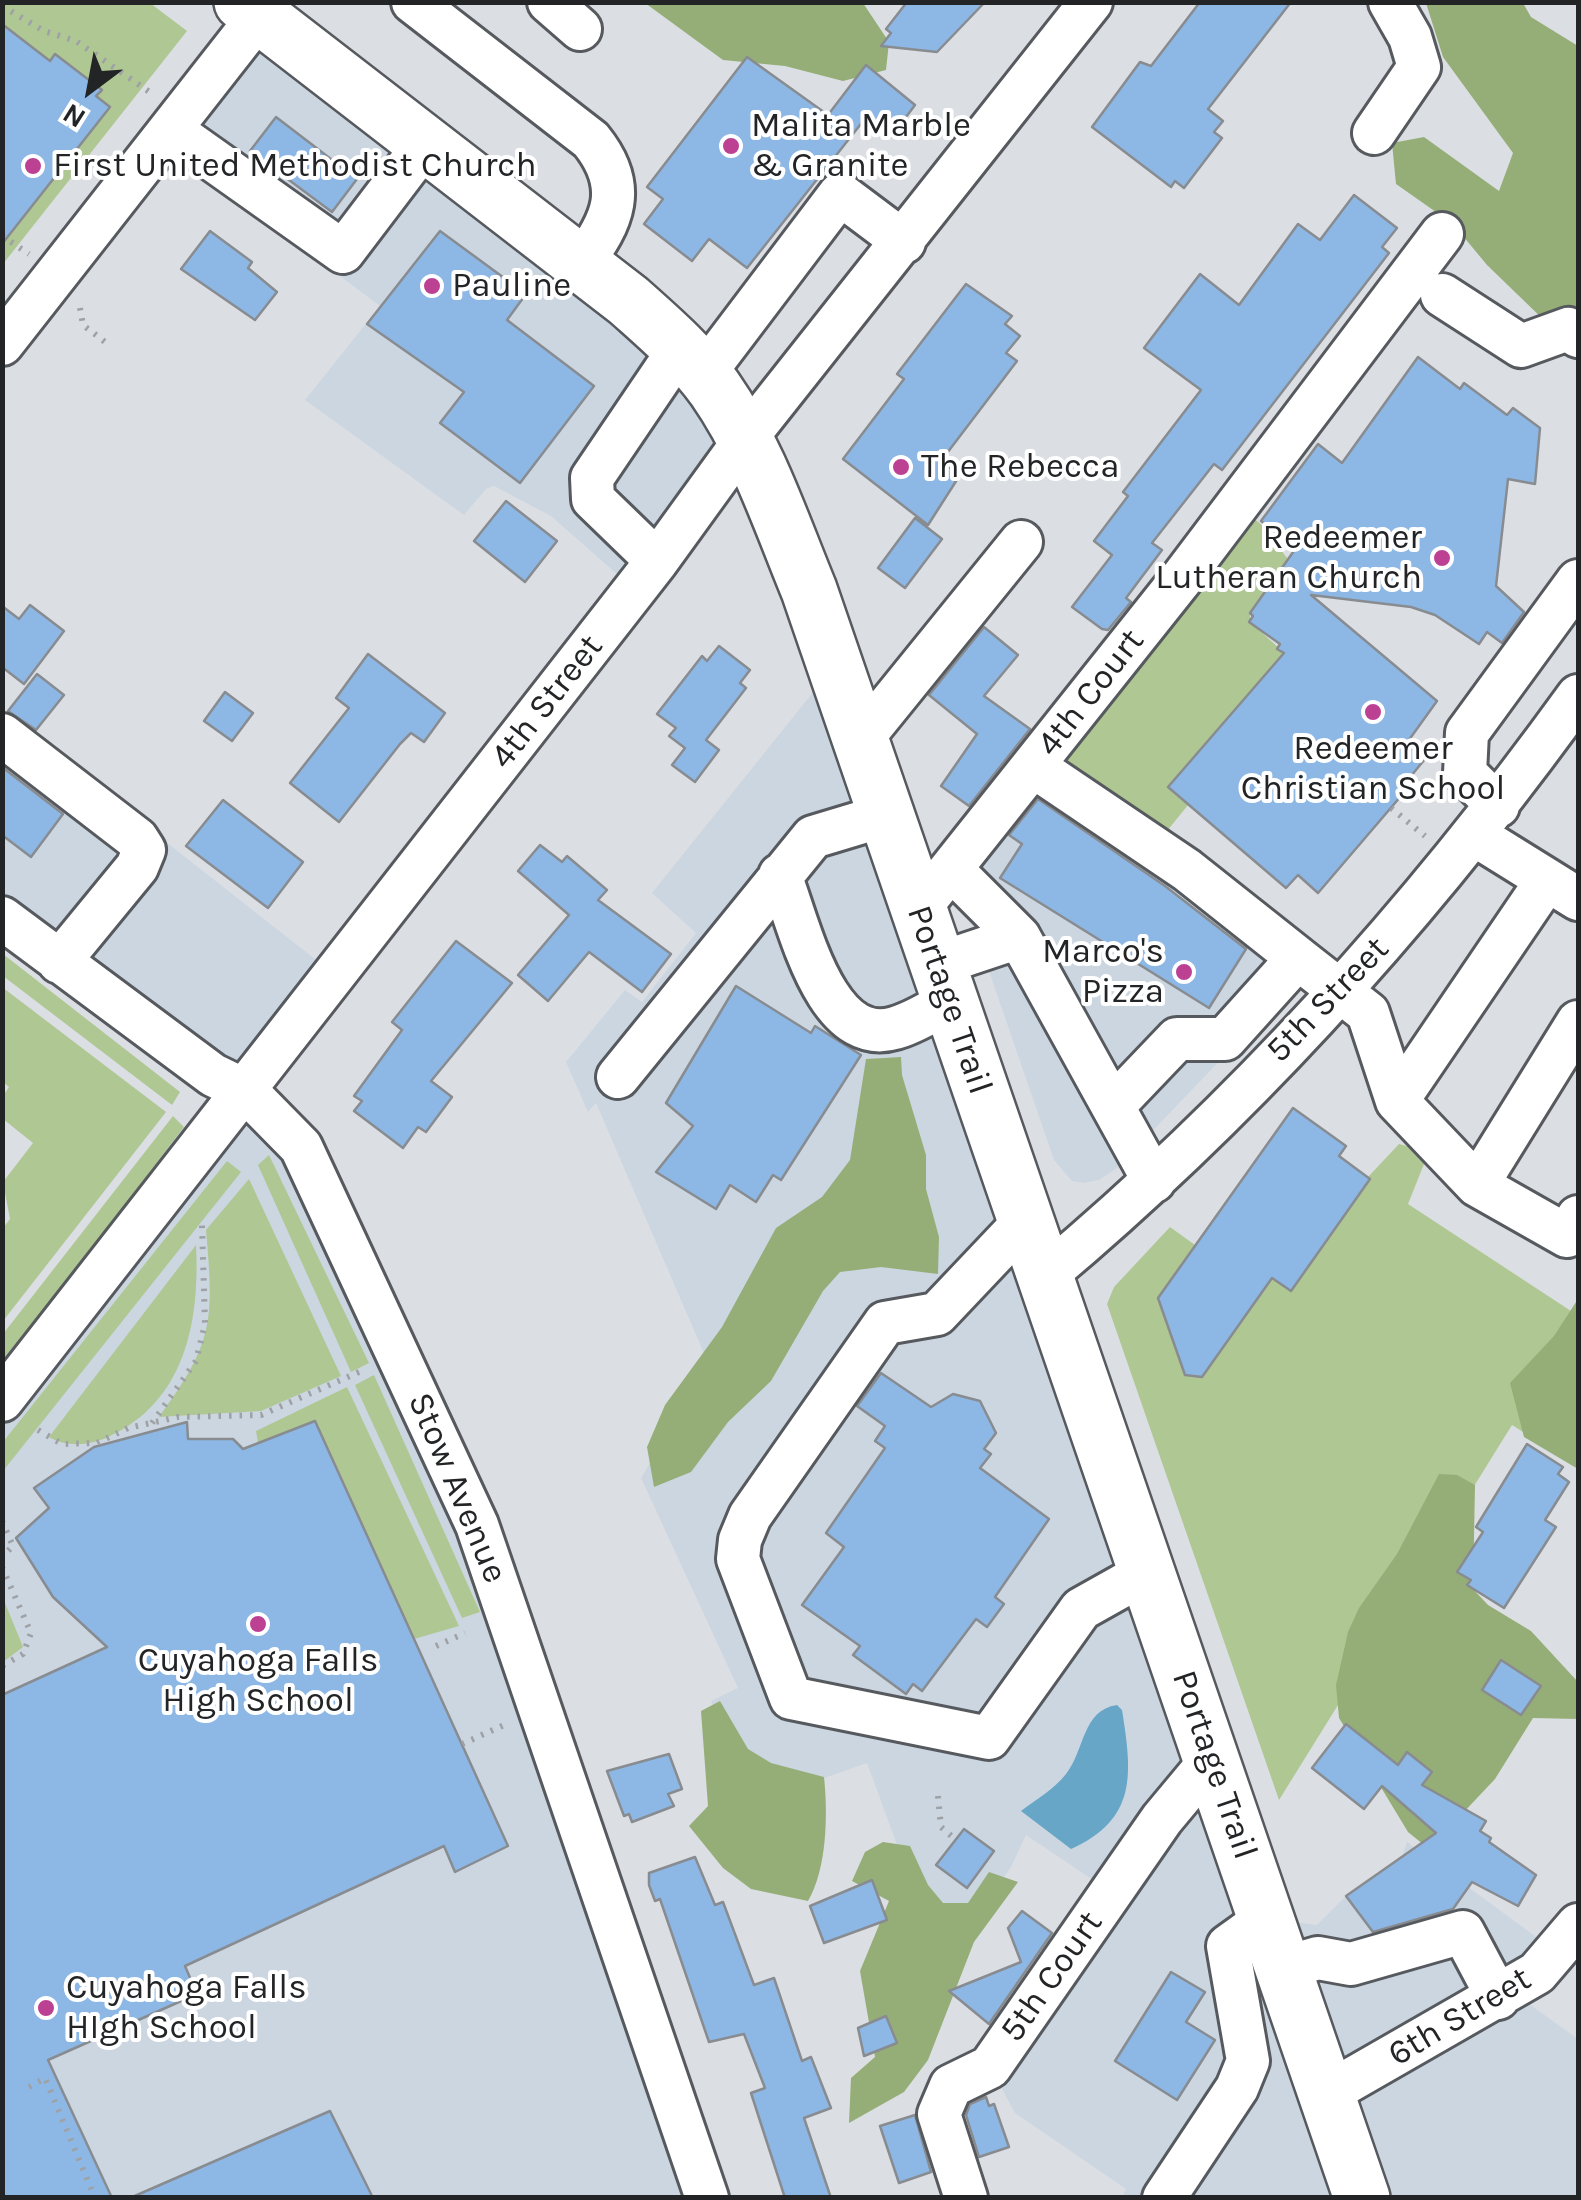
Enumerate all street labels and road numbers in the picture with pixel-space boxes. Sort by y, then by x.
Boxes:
street label: 4th Court [1028,621,1154,765]
street label: 4th Street [482,627,612,777]
street label: Portage Trail [897,900,1001,1100]
street label: 5th Street [1258,928,1398,1072]
street label: Stow Avenue [398,1387,516,1589]
street label: Portage Trail [1162,1665,1266,1865]
street label: 5th Court [992,1904,1112,2050]
street label: 6th Street [1381,1958,1539,2076]

